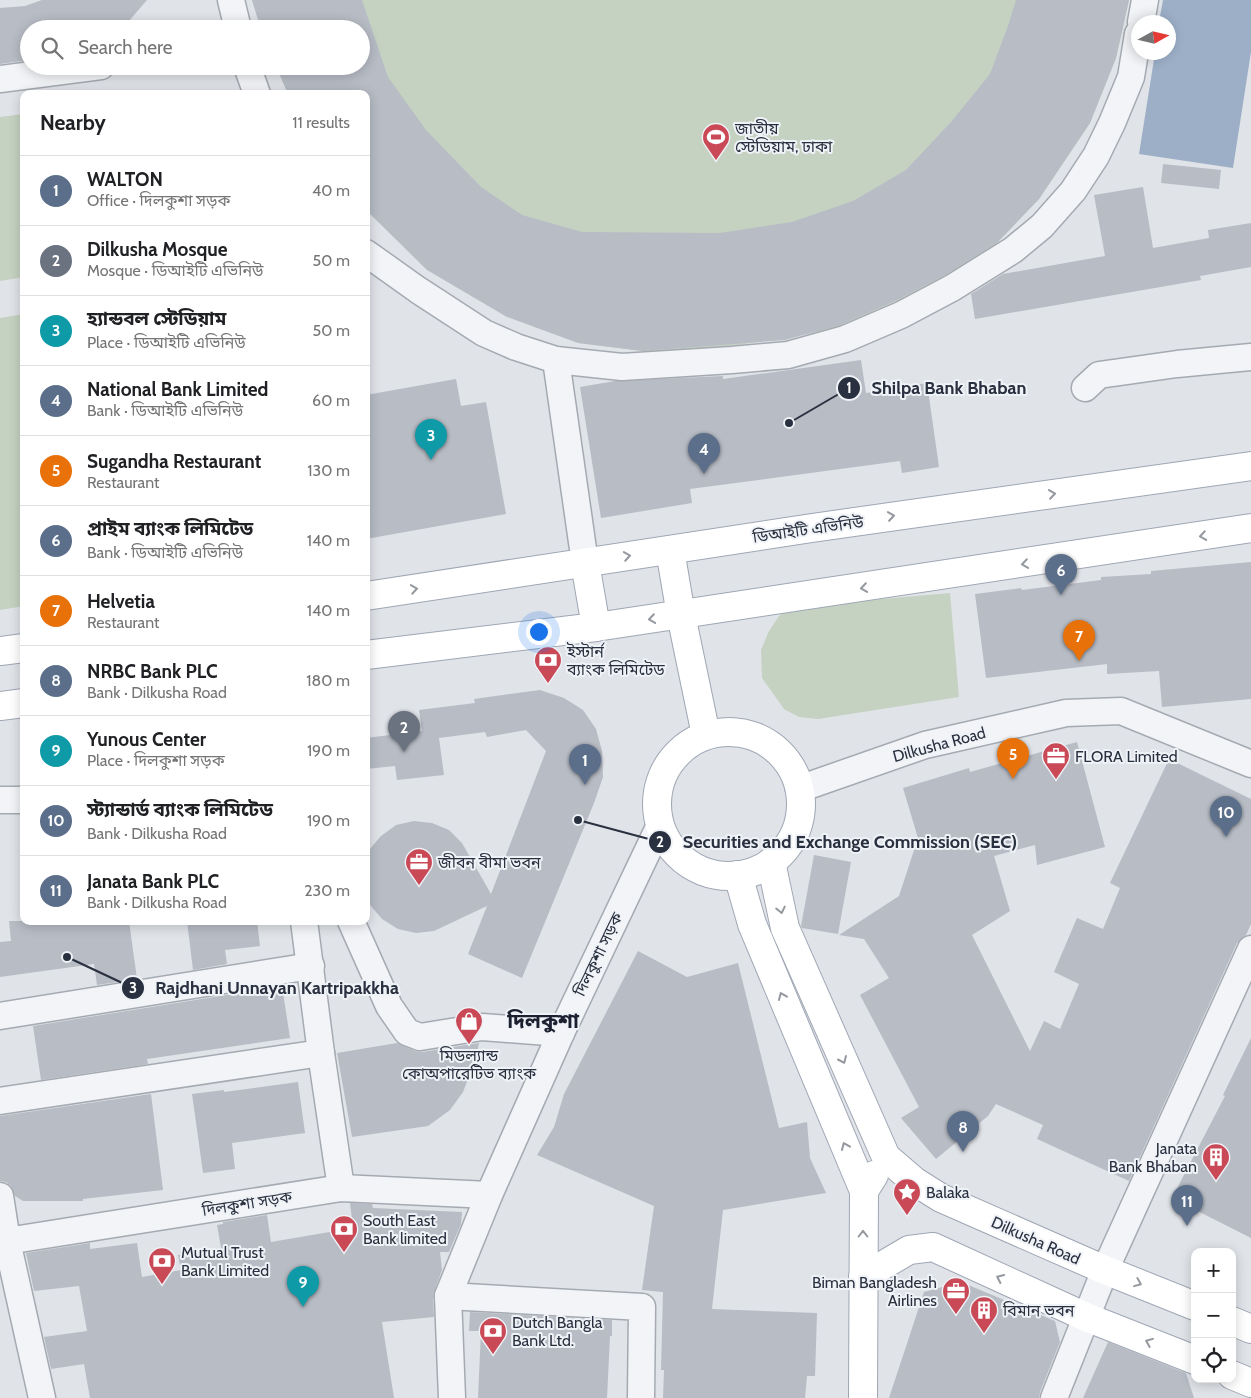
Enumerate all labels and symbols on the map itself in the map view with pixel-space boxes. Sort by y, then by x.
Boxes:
north arrow [1131,15,1176,60]
place label: জাতীয় স্টেডিয়াম, ঢাকা [734,119,833,156]
sports icon: জাতীয় স্টেডিয়াম, ঢাকা [701,122,731,161]
callout: Shilpa Bank Bhaban [837,372,1037,405]
text: Shilpa Bank Bhaban [872,377,1026,399]
text: 1 [846,379,852,397]
pin: 3 [415,419,447,460]
pin: 4 [688,433,720,474]
one-way arrow [1048,489,1057,499]
street label: ডিআইটি এভিনিউ [750,512,865,547]
one-way arrow [887,512,896,522]
one-way arrow [1198,530,1206,541]
one-way arrow [623,552,631,562]
pin: 6 [1045,554,1077,595]
one-way arrow [1021,558,1029,568]
one-way arrow [860,582,869,592]
one-way arrow [410,584,419,594]
one-way arrow [647,613,655,624]
your location [526,619,552,645]
pin: 7 [1063,620,1095,661]
place label: ইস্টার্ন ব্যাংক লিমিটেড [566,642,665,679]
bank icon: ইস্টার্ন ব্যাংক লিমিটেড [533,645,563,684]
pin: 2 [388,711,420,752]
street label: Dilkusha Road [891,723,988,766]
pin: 5 [997,738,1029,779]
office icon: FLORA Limited [1041,741,1071,780]
pin: 1 [569,744,601,785]
place label: FLORA Limited [1075,747,1178,766]
pin: 10 [1210,796,1242,837]
callout: Securities and Exchange Commission (SEC) [647,825,1027,858]
text: Securities and Exchange Commission (SEC) [683,831,1017,853]
text: 2 [656,833,664,851]
office icon: জীবন বীমা ভবন [404,847,434,886]
place label: জীবন বীমা ভবন [437,853,541,872]
one-way arrow [776,905,786,914]
street label: দিলকুশা সড়ক [570,908,627,1000]
callout: Rajdhani Unnayan Kartripakkha [121,971,409,1004]
text: Rajdhani Unnayan Kartripakkha [155,977,399,999]
text: 3 [129,979,137,997]
one-way arrow [777,992,788,1001]
shop icon: মিডল্যান্ড কোঅপারেটিভ ব্যাংক [454,1006,484,1045]
district label: দিলকুশা [506,1008,580,1033]
place label: মিডল্যান্ড কোঅপারেটিভ ব্যাংক [402,1046,537,1083]
one-way arrow [837,1055,848,1064]
pin: 8 [947,1111,979,1152]
place label: Janata Bank Bhaban [1109,1139,1197,1176]
one-way arrow [840,1142,851,1151]
building icon: Janata Bank Bhaban [1201,1142,1231,1181]
place icon: Balaka [892,1177,922,1216]
place label: Balaka [926,1183,970,1202]
pin: 11 [1171,1185,1203,1226]
street label: দিলকুশা সড়ক [200,1187,294,1220]
place label: South East Bank limited [363,1211,447,1248]
street label: Dilkusha Road [988,1212,1083,1269]
bank icon: South East Bank limited [329,1214,359,1253]
one-way arrow [858,1229,868,1237]
place label: Mutual Trust Bank Limited [181,1243,269,1280]
bank icon: Mutual Trust Bank Limited [147,1246,177,1285]
pin: 9 [287,1266,319,1307]
place label: Biman Bangladesh Airlines [812,1273,937,1310]
one-way arrow [997,1274,1006,1284]
office icon: Biman Bangladesh Airlines [941,1276,971,1315]
one-way arrow [1133,1277,1142,1288]
building icon: বিমান ভবন [969,1295,999,1334]
place label: বিমান ভবন [1002,1301,1075,1320]
place label: Dutch Bangla Bank Ltd. [512,1313,603,1350]
bank icon: Dutch Bangla Bank Ltd. [478,1316,508,1355]
one-way arrow [1146,1338,1154,1348]

